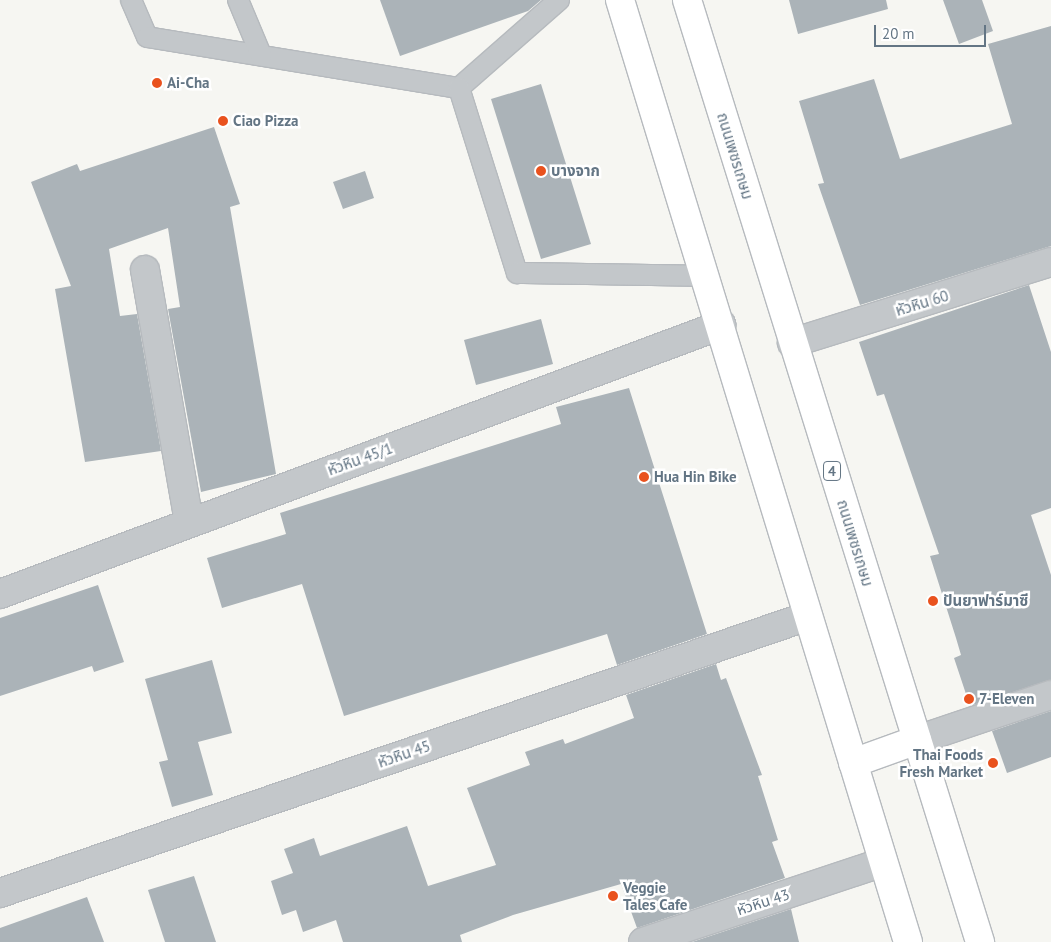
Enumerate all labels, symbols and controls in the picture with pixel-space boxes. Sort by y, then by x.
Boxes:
scale bar [876,15,988,47]
text: 20 m [882,24,915,43]
place label: Ai-Cha [167,74,210,92]
marker: Ai-Cha [151,77,163,89]
street label: ถนนเพชรเกษม [713,110,757,202]
place label: Ciao Pizza [233,112,299,130]
marker: Ciao Pizza [217,115,229,127]
place label: บางจาก [551,162,600,180]
marker: บางจาก [535,165,547,177]
street label: หัวหิน 60 [893,286,951,320]
street label: หัวหิน 45/1 [325,439,395,479]
road number: 4 [822,460,842,482]
place label: Hua Hin Bike [654,468,737,486]
marker: Hua Hin Bike [638,471,650,483]
street label: ถนนเพชรเกษม [833,497,877,589]
place label: ปันยาฟาร์มาซี [943,592,1028,610]
marker: ปันยาฟาร์มาซี [927,595,939,607]
place label: 7-Eleven [979,690,1034,708]
marker: 7-Eleven [963,693,975,705]
street label: หัวหิน 45 [375,737,433,771]
place label: Thai Foods Fresh Market [899,745,983,780]
marker: Thai Foods Fresh Market [987,757,999,769]
place label: Veggie Tales Cafe [623,878,688,913]
street label: หัวหิน 43 [734,885,792,919]
marker: Veggie Tales Cafe [607,890,619,902]

